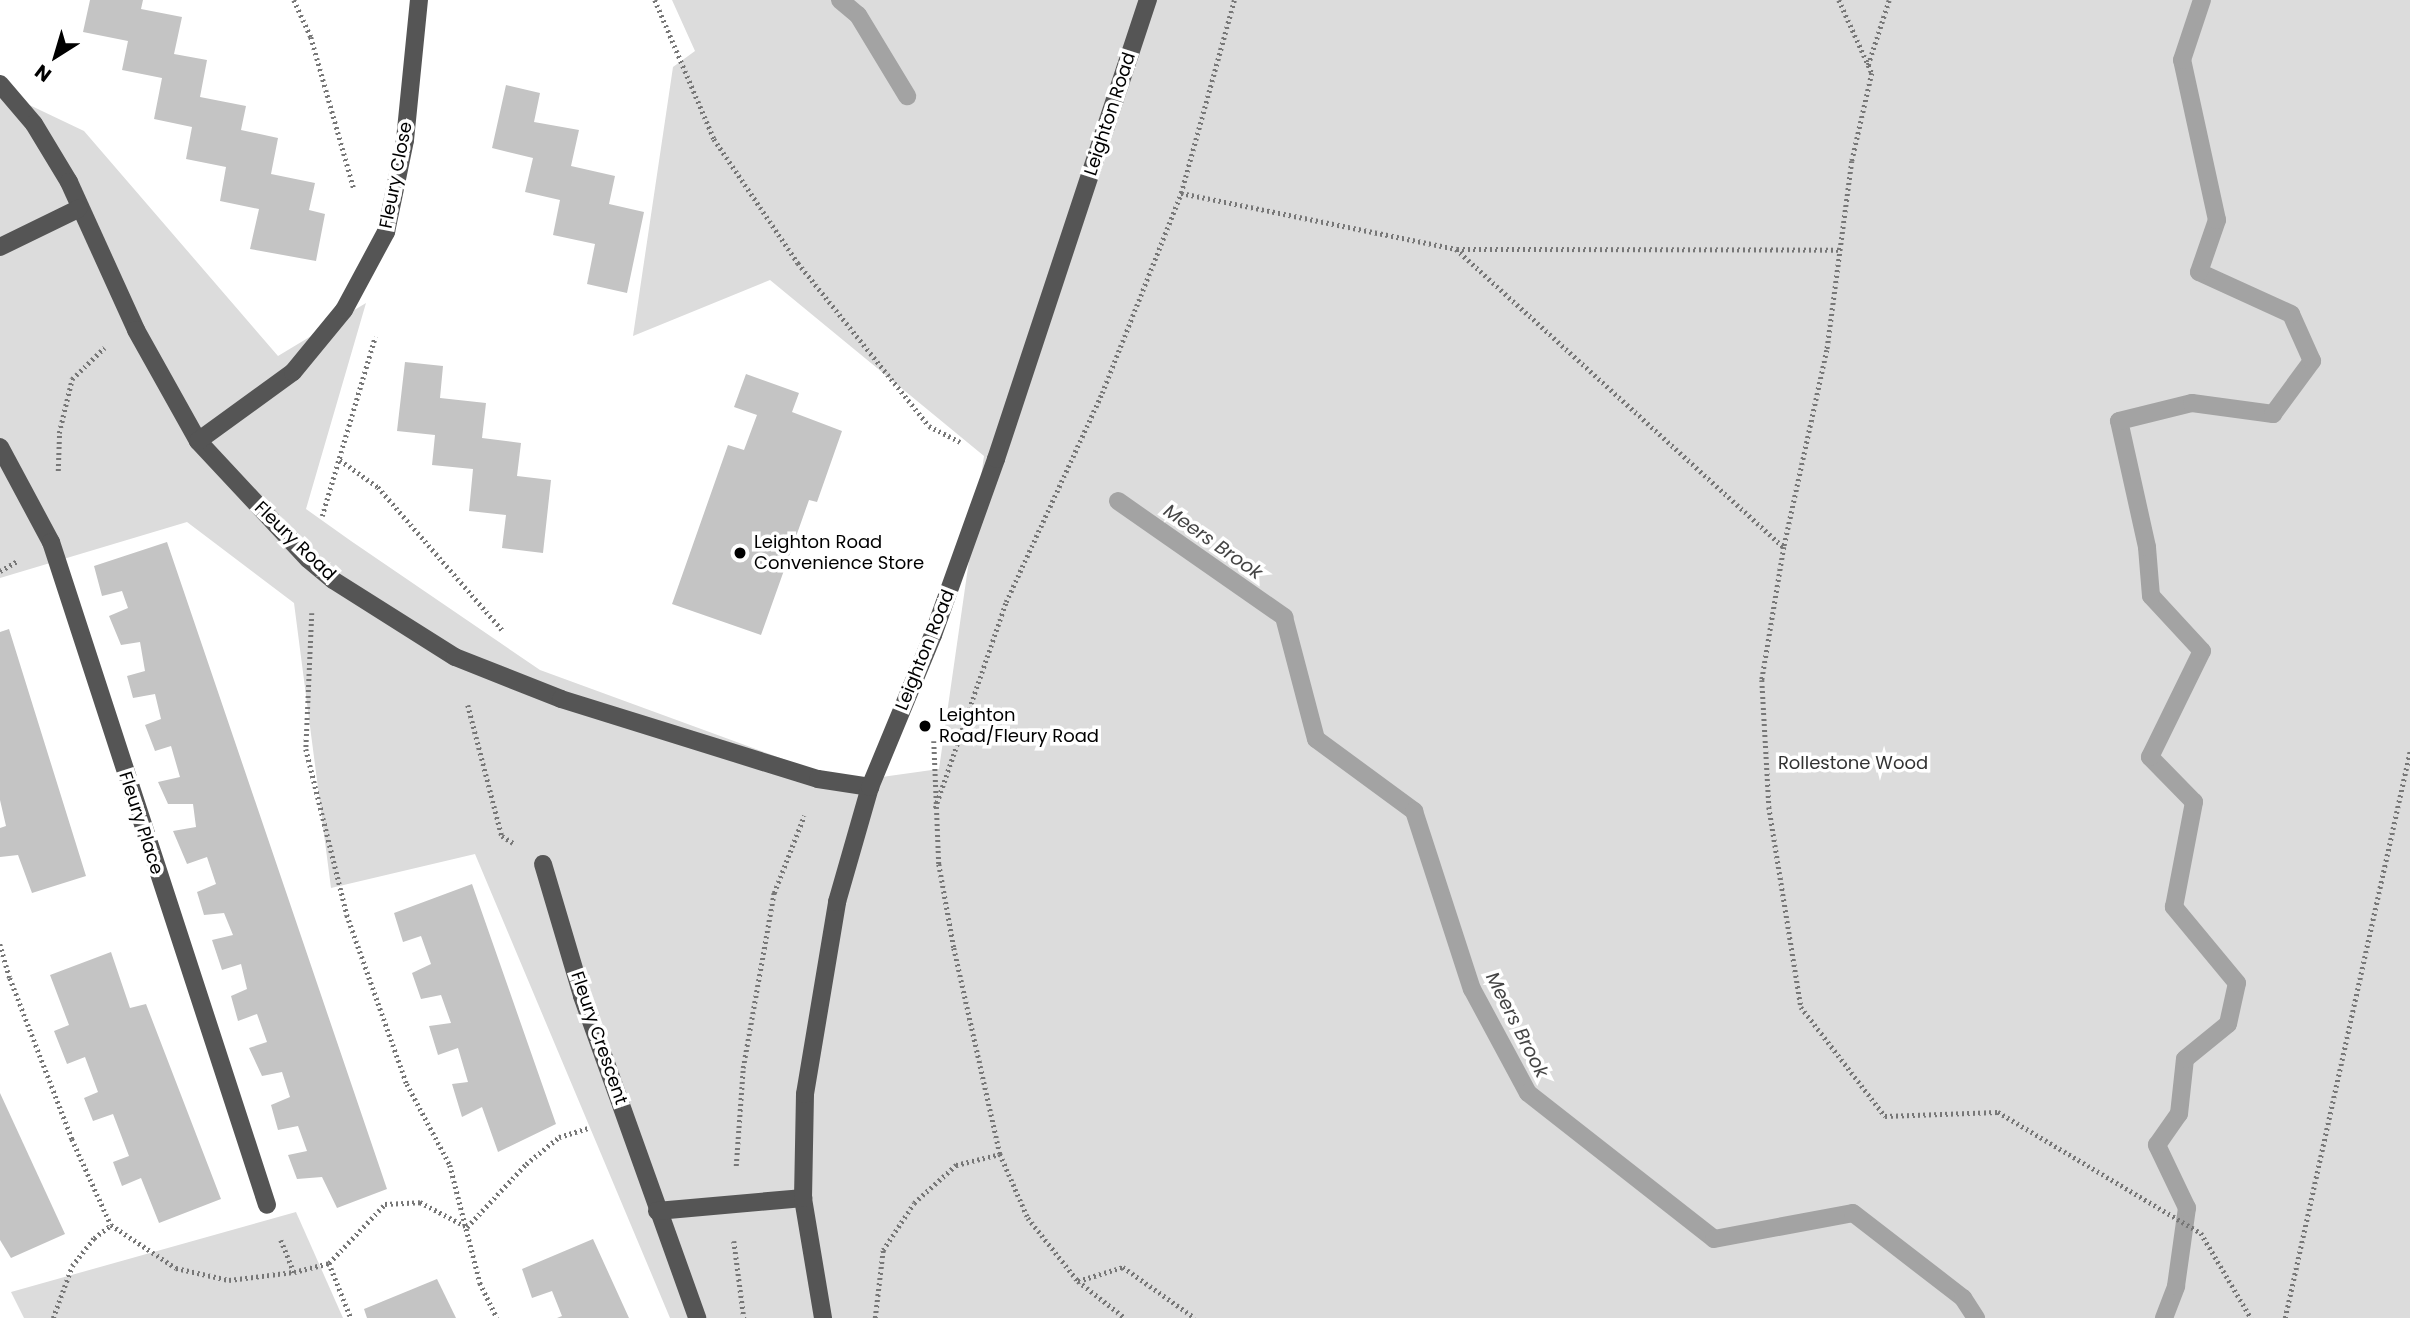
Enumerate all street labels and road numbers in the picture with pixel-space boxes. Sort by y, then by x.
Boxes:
street label: Leighton Road [1080,50,1140,178]
street label: Fleury Close [375,120,417,230]
street label: Fleury Road [250,497,340,585]
street label: Leighton Road [891,586,959,714]
street label: Fleury Place [114,769,168,877]
street label: Fleury Crescent [566,969,632,1107]

